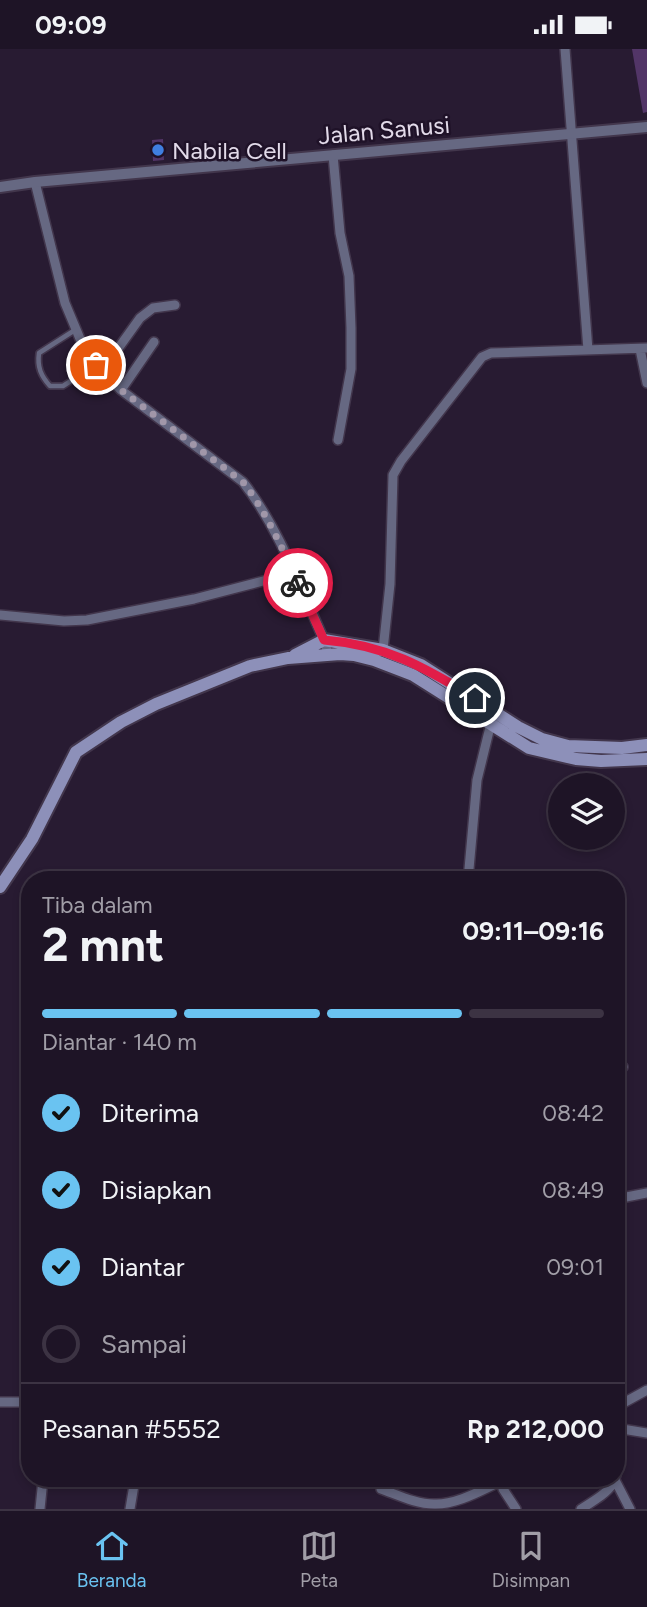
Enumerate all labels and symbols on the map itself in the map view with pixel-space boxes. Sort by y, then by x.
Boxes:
street label: Jalan Sanusi [317,110,451,150]
place label: Nabila Cell [172,136,287,165]
marker: Nabila Cell [150,142,166,158]
pin [66,335,126,395]
courier [263,548,333,618]
pin [445,668,505,728]

